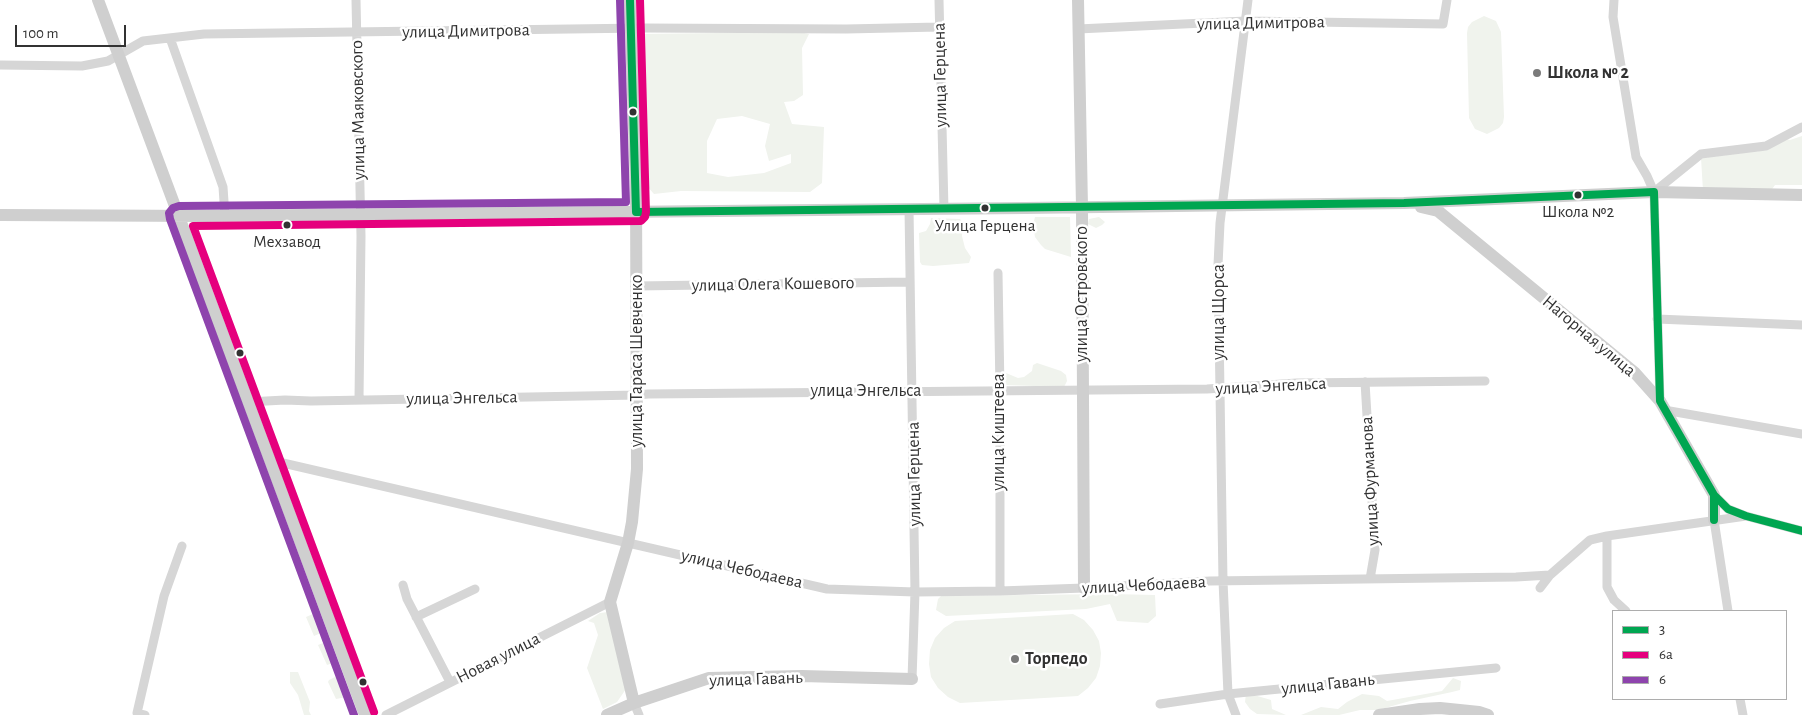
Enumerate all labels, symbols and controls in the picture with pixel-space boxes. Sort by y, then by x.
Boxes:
street label: улица Димитрова [1197,11,1325,35]
scale bar [18,15,129,47]
street label: улица Димитрова [402,19,530,43]
street label: улица Герцена [928,22,952,128]
text: 100 m [23,26,58,41]
street label: улица Маяковского [346,40,370,180]
place label: Школа № 2 [1547,62,1629,84]
marker: Школа № 2 [1531,67,1543,79]
unlabelled marker [628,107,638,117]
marker: Школа №2 [1573,190,1583,200]
place label: Школа №2 [1542,202,1614,222]
marker: Улица Герцена [980,203,990,213]
place label: Улица Герцена [935,216,1035,236]
marker: Мехзавод [282,220,292,230]
street label: улица Островского [1071,226,1093,362]
place label: Мехзавод [253,232,321,252]
street label: улица Щорса [1208,264,1230,360]
street label: улица Олега Кошевого [691,272,855,296]
street label: улица Тараса Шевченко [626,275,648,447]
street label: Нагорная улица [1538,290,1640,382]
unlabelled marker [235,348,245,358]
street label: улица Энгельса [1215,372,1327,400]
street label: улица Киштеева [988,373,1010,491]
street label: улица Энгельса [810,380,922,402]
street label: улица Энгельса [406,386,518,410]
street label: улица Фурманова [1356,416,1384,546]
street label: улица Герцена [902,421,926,527]
street label: улица Чебодаева [679,545,805,593]
street label: улица Чебодаева [1082,571,1206,599]
legend [1612,610,1787,700]
text: 3 [1659,622,1665,637]
street label: Новая улица [452,628,544,688]
text: 6а [1659,647,1673,662]
place label: Торпедо [1025,648,1088,670]
marker: Торпедо [1009,653,1021,665]
street label: улица Гавань [709,667,803,691]
street label: улица Гавань [1280,668,1376,700]
text: 6 [1659,672,1666,687]
unlabelled marker [358,677,368,687]

